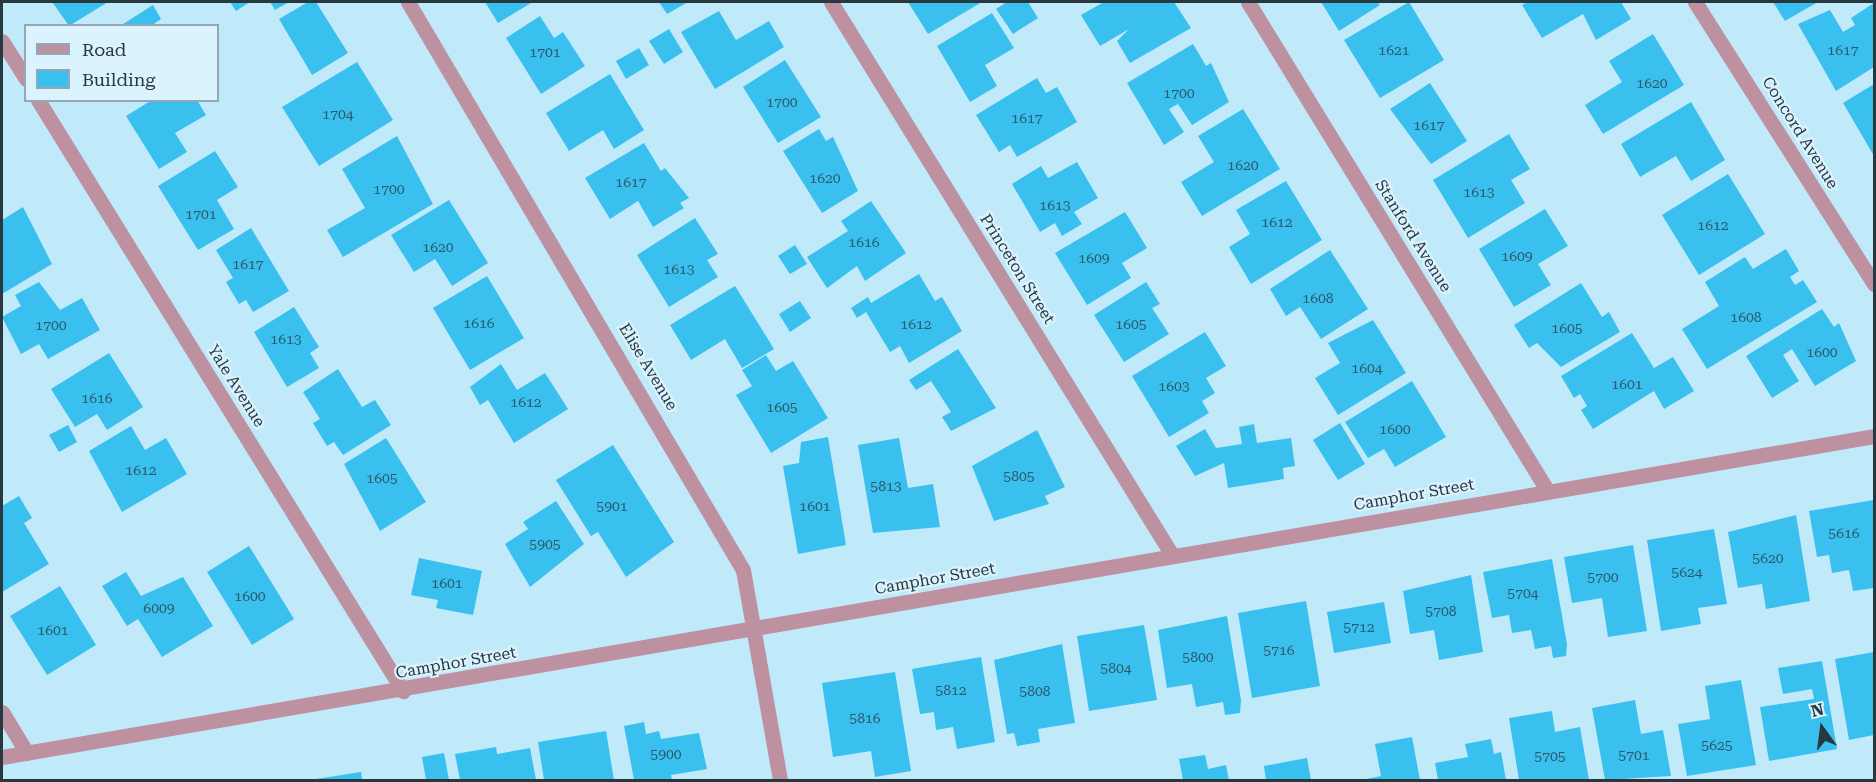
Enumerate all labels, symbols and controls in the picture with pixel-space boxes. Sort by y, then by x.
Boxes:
legend [24,24,219,102]
text: Road [82,39,126,60]
house number: 1621 [1378,42,1410,58]
house number: 1617 [1827,42,1859,58]
house number: 1701 [529,44,561,60]
text: Building [82,69,156,90]
street label: Concord Avenue [1758,73,1842,193]
house number: 1620 [1636,75,1668,91]
house number: 1700 [1163,85,1195,101]
house number: 1700 [766,94,798,110]
house number: 1704 [322,106,354,122]
house number: 1617 [1011,110,1043,126]
house number: 1617 [1413,117,1445,133]
house number: 1620 [1227,157,1259,173]
house number: 1620 [809,170,841,186]
house number: 1617 [615,174,647,190]
street label: Stanford Avenue [1371,176,1455,296]
house number: 1700 [373,181,405,197]
house number: 1613 [1463,184,1495,200]
house number: 1613 [1039,197,1071,213]
house number: 1701 [185,206,217,222]
street label: Princeton Street [975,211,1059,327]
house number: 1612 [1261,214,1293,230]
house number: 1612 [1697,217,1729,233]
house number: 1616 [848,234,880,250]
house number: 1620 [422,239,454,255]
house number: 1609 [1501,248,1533,264]
house number: 1609 [1078,250,1110,266]
house number: 1617 [232,256,264,272]
house number: 1613 [663,261,695,277]
house number: 1608 [1302,290,1334,306]
house number: 1608 [1730,309,1762,325]
house number: 1616 [463,315,495,331]
house number: 1612 [900,316,932,332]
house number: 1605 [1115,316,1147,332]
house number: 1700 [35,317,67,333]
street label: Elise Avenue [615,320,681,414]
house number: 1605 [1551,320,1583,336]
house number: 1613 [270,331,302,347]
street label: Yale Avenue [203,341,269,431]
house number: 1600 [1806,344,1838,360]
house number: 1604 [1351,360,1383,376]
house number: 1601 [1611,376,1643,392]
house number: 1603 [1158,378,1190,394]
house number: 1616 [81,390,113,406]
house number: 1612 [510,394,542,410]
house number: 1605 [766,399,798,415]
house number: 1600 [1379,421,1411,437]
house number: 1612 [125,462,157,478]
house number: 5805 [1003,468,1035,484]
house number: 1605 [366,470,398,486]
street label: Camphor Street [1352,475,1476,515]
house number: 5813 [870,478,902,494]
house number: 5901 [596,498,628,514]
house number: 1601 [799,498,831,514]
house number: 5616 [1828,525,1860,541]
house number: 5905 [529,536,561,552]
house number: 5620 [1752,550,1784,566]
street label: Camphor Street [873,559,997,599]
house number: 5624 [1671,564,1703,580]
house number: 5700 [1587,569,1619,585]
house number: 1601 [431,575,463,591]
house number: 5704 [1507,585,1539,601]
house number: 1600 [234,588,266,604]
house number: 6009 [143,600,175,616]
house number: 5708 [1425,603,1457,619]
house number: 5712 [1343,619,1375,635]
house number: 1601 [37,622,69,638]
house number: 5716 [1263,642,1295,658]
street label: Camphor Street [394,643,518,683]
house number: 5800 [1182,649,1214,665]
house number: 5804 [1100,660,1132,676]
house number: 5812 [935,682,967,698]
house number: 5808 [1019,683,1051,699]
north arrow [1792,698,1852,758]
text: N [1809,699,1826,721]
house number: 5816 [849,710,881,726]
house number: 5625 [1701,737,1733,753]
house number: 5900 [650,746,682,762]
house number: 5701 [1618,747,1650,763]
house number: 5705 [1534,748,1566,764]

